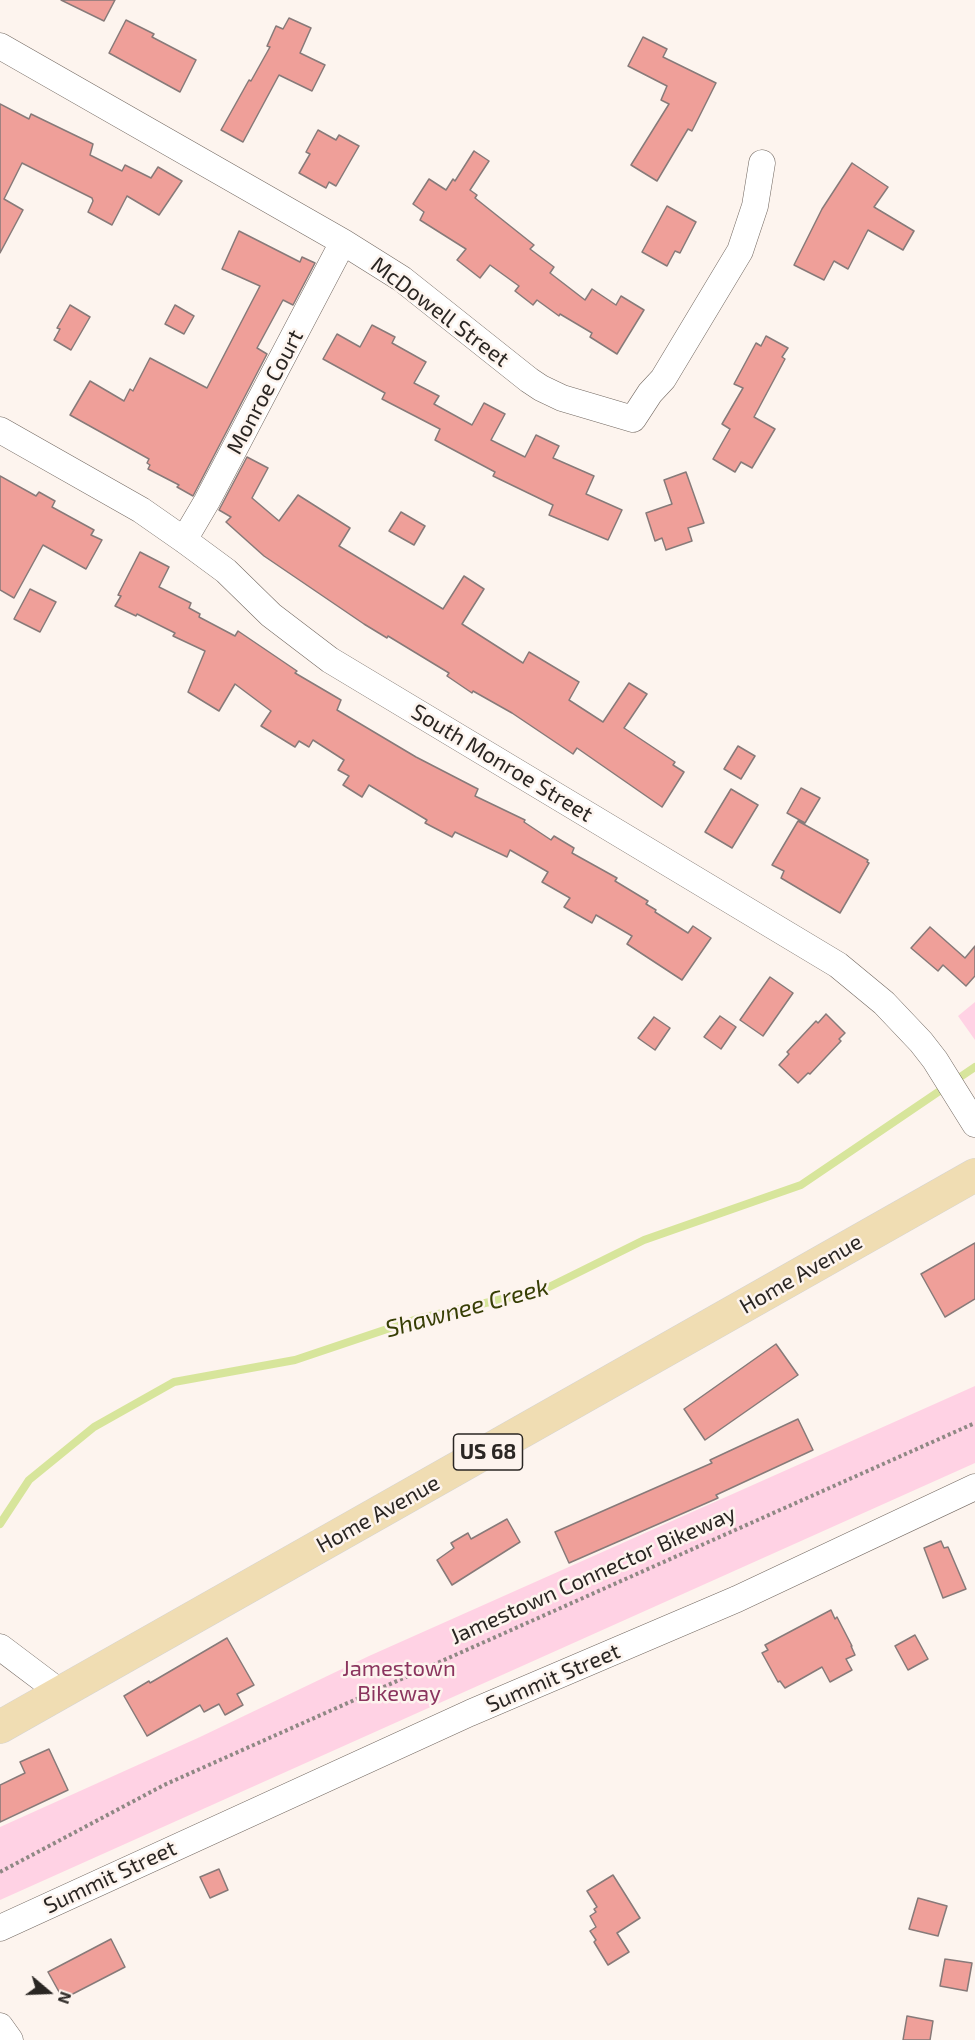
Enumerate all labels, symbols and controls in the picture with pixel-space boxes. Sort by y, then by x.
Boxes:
street label: McDowell Street [366,251,514,373]
street label: Monroe Court [221,325,309,459]
street label: South Monroe Street [407,698,597,828]
street label: Home Avenue [735,1228,867,1320]
water label: Shawnee Creek [382,1272,552,1344]
road number: US 68 [454,1434,522,1470]
street label: Home Avenue [312,1469,444,1559]
street label: Jamestown Connector Bikeway [446,1500,740,1650]
street label: Summit Street [482,1638,624,1718]
park label: Jamestown Bikeway [342,1656,456,1708]
street label: Summit Street [39,1835,181,1919]
north arrow [18,1962,78,2022]
text: N [55,1989,76,2007]

